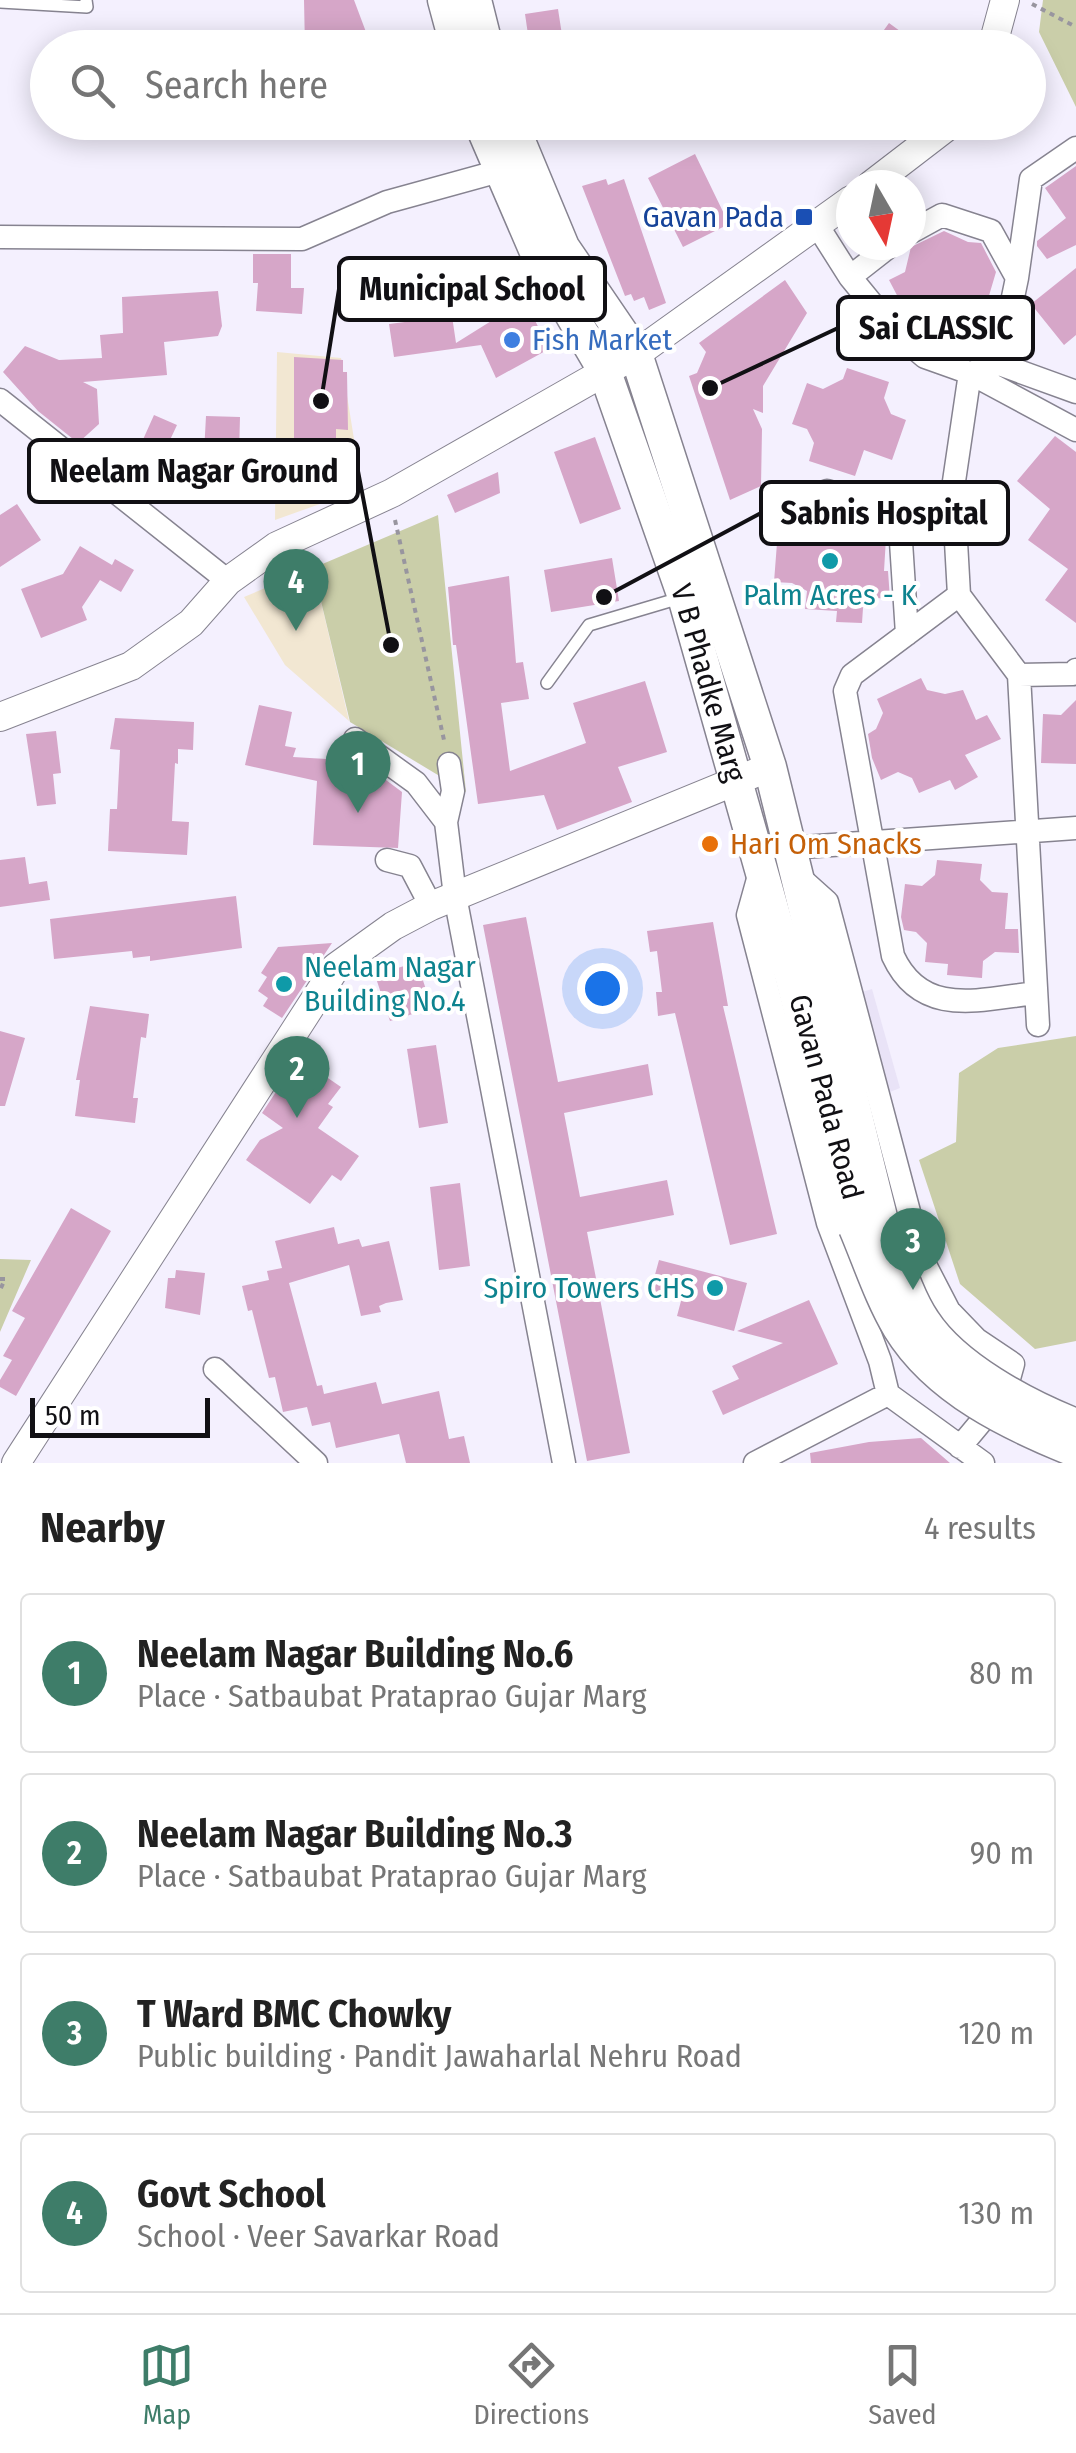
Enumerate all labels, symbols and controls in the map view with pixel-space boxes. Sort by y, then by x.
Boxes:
search box [30,30,1046,140]
icon: search [65,58,120,113]
text: Search here [145,62,328,108]
north arrow [836,170,926,260]
place label: Gavan Pada [642,199,784,235]
marker: Gavan Pada [793,206,815,228]
callout: Municipal School [339,258,605,320]
text: Municipal School [359,270,585,308]
callout: Sai CLASSIC [838,297,1033,359]
text: Sai CLASSIC [859,309,1014,347]
place label: Fish Market [532,322,672,358]
marker: Fish Market [501,329,523,351]
callout: Neelam Nagar Ground [29,440,358,502]
text: Neelam Nagar Ground [50,452,338,490]
callout: Sabnis Hospital [761,482,1008,544]
text: Sabnis Hospital [781,494,988,532]
pin: 4 [264,548,328,631]
marker: Palm Acres - K [819,550,841,572]
place label: Palm Acres - K [743,577,917,613]
street label: V B Phadke Marg [663,580,754,787]
pin: 1 [326,730,390,813]
place label: Hari Om Snacks [730,826,922,862]
marker: Hari Om Snacks [699,833,721,855]
place label: Neelam Nagar Building No.4 [304,949,476,1019]
your location [577,963,628,1014]
marker: Neelam Nagar Building No.4 [273,973,295,995]
street label: Gavan Pada Road [781,991,871,1203]
pin: 2 [264,1036,330,1118]
pin: 3 [880,1208,946,1290]
place label: Spiro Towers CHS [483,1270,695,1306]
marker: Spiro Towers CHS [704,1277,726,1299]
scale bar [30,1393,210,1438]
text: 50 m [45,1399,101,1432]
text: Nearby [40,1503,165,1553]
text: 4 results [924,1509,1036,1547]
text: Neelam Nagar Building No.6 [137,1631,573,1677]
text: 1 [68,1654,81,1692]
text: 80 m [969,1654,1034,1692]
text: Place · Satbaubat Prataprao Gujar Marg [137,1677,646,1715]
text: Neelam Nagar Building No.3 [137,1811,572,1857]
text: 2 [67,1834,82,1872]
text: 90 m [970,1834,1034,1872]
text: Place · Satbaubat Prataprao Gujar Marg [137,1857,646,1895]
text: T Ward BMC Chowky [137,1991,451,2037]
text: 3 [67,2014,82,2052]
text: 120 m [959,2014,1034,2052]
text: Public building · Pandit Jawaharlal Nehru Road [137,2037,742,2075]
text: Govt School [137,2171,326,2217]
text: 4 [66,2194,83,2232]
text: 130 m [958,2194,1034,2232]
text: School · Veer Savarkar Road [137,2217,500,2255]
tab: Map [139,2338,194,2431]
tab: Directions [473,2338,589,2431]
tab: Saved [868,2338,937,2431]

